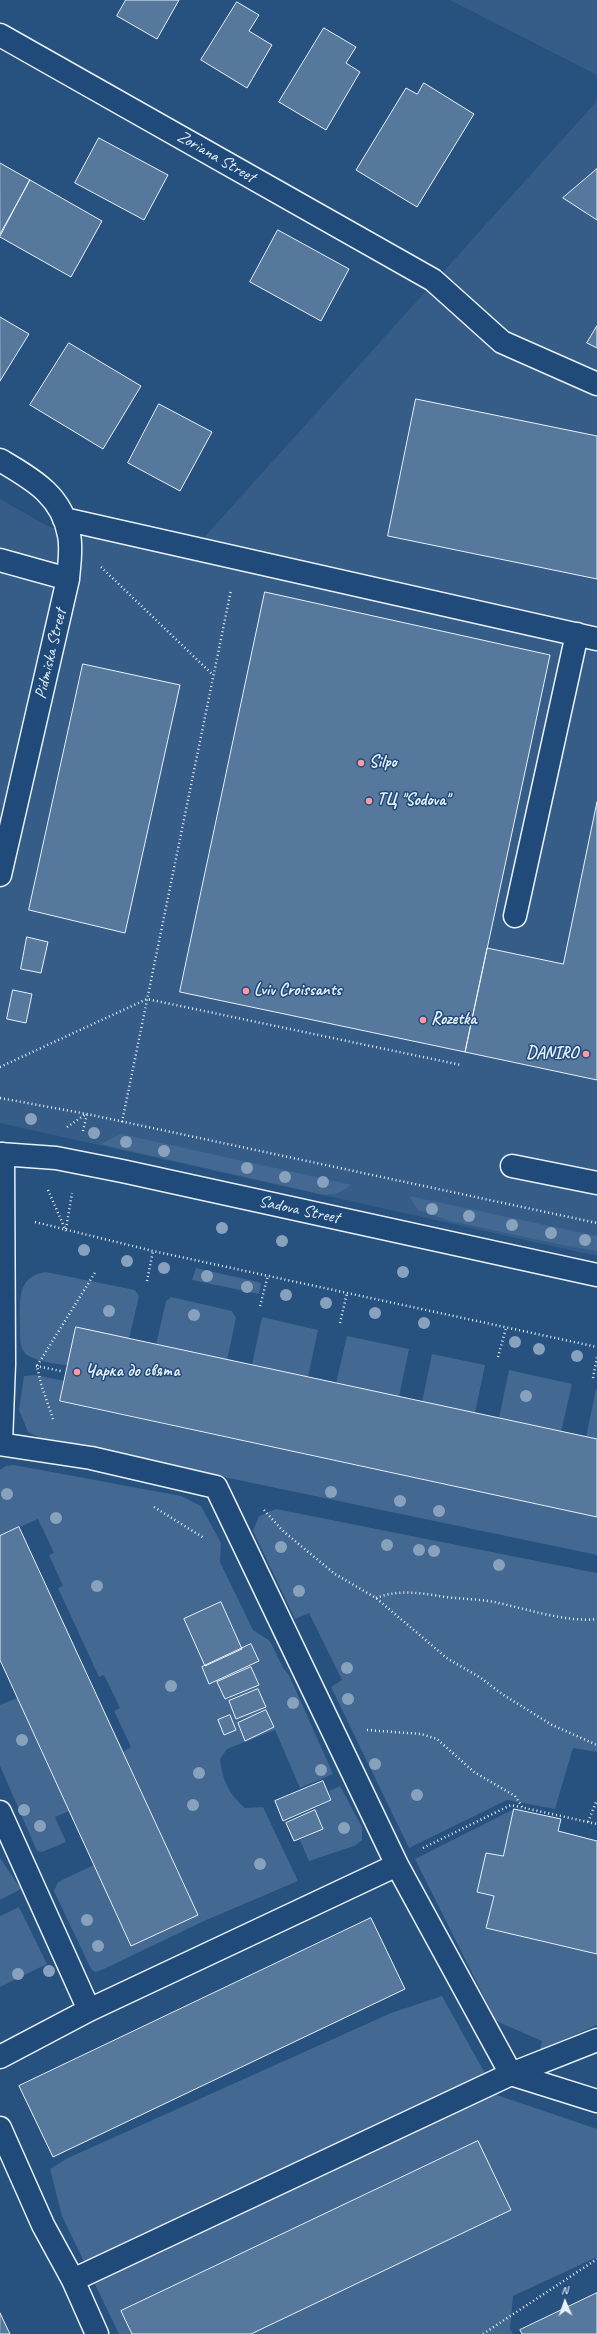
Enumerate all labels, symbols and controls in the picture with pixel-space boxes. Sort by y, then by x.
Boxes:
street label: Zoriana Street [173,126,259,188]
street label: Pidmiska Street [31,607,71,701]
place label: Silpo [369,753,397,773]
marker: Silpo [356,758,366,768]
place label: ТЦ "Sodova" [377,791,449,811]
marker: ТЦ "Sodova" [364,796,374,806]
place label: Lviv Croissants [254,981,341,1001]
marker: Lviv Croissants [241,986,251,996]
place label: Rozetka [431,1010,476,1030]
marker: Rozetka [418,1015,428,1025]
place label: DANIRO [526,1044,578,1064]
marker: DANIRO [581,1049,591,1059]
street label: Sadova Street [257,1192,341,1228]
place label: Чарка до свята [85,1362,180,1382]
marker: Чарка до свята [72,1367,82,1377]
north arrow [545,2282,585,2322]
text: N [561,2283,568,2297]

